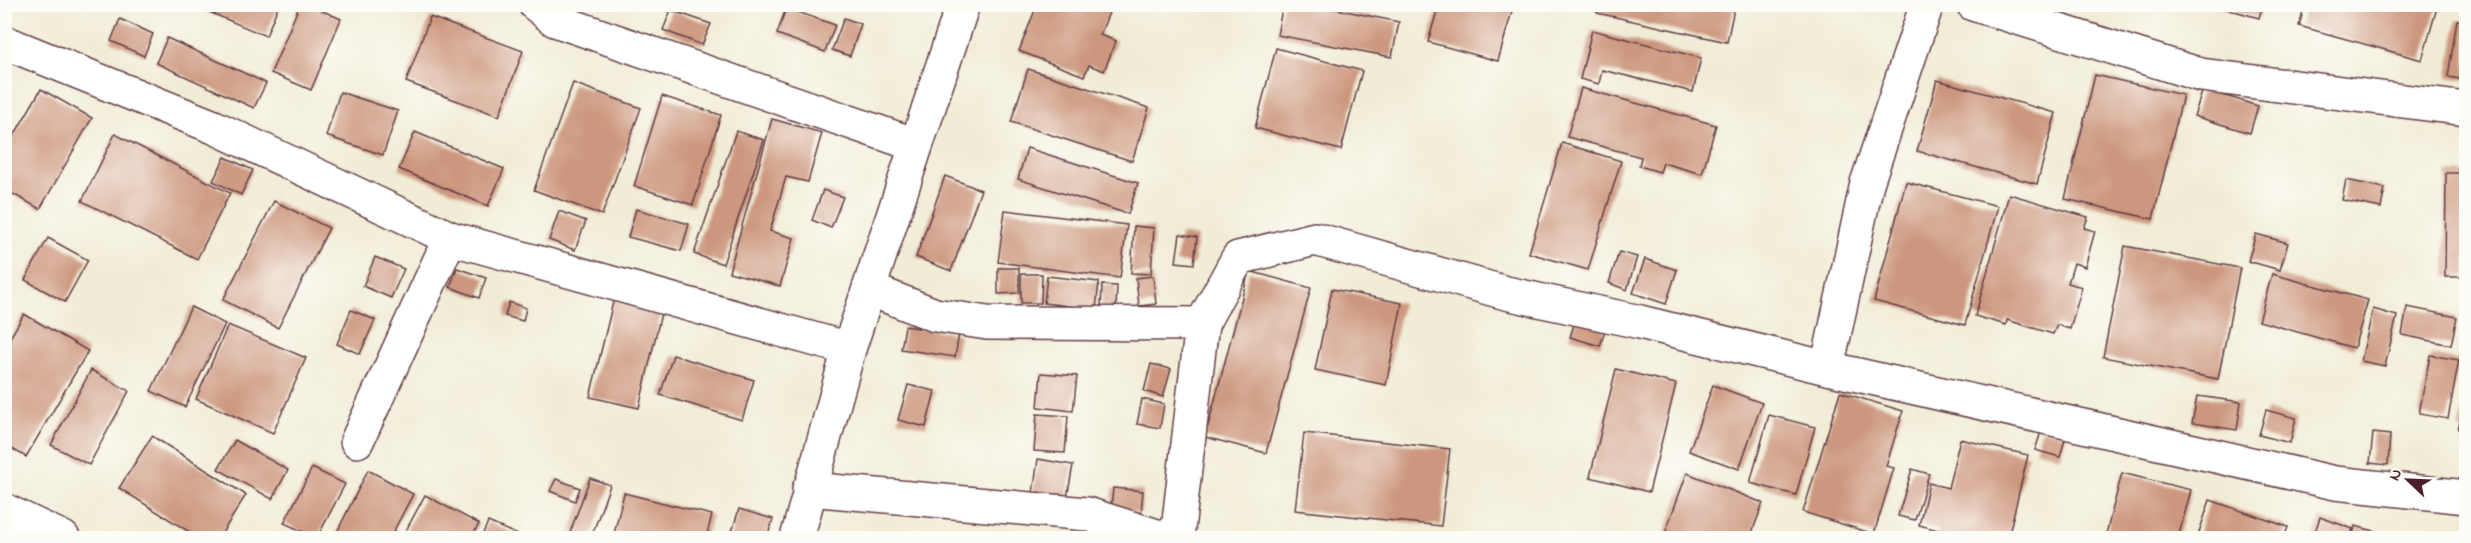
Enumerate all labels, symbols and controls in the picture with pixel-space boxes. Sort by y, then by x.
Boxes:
north arrow [2378,450,2438,510]
text: N [2383,465,2409,485]

